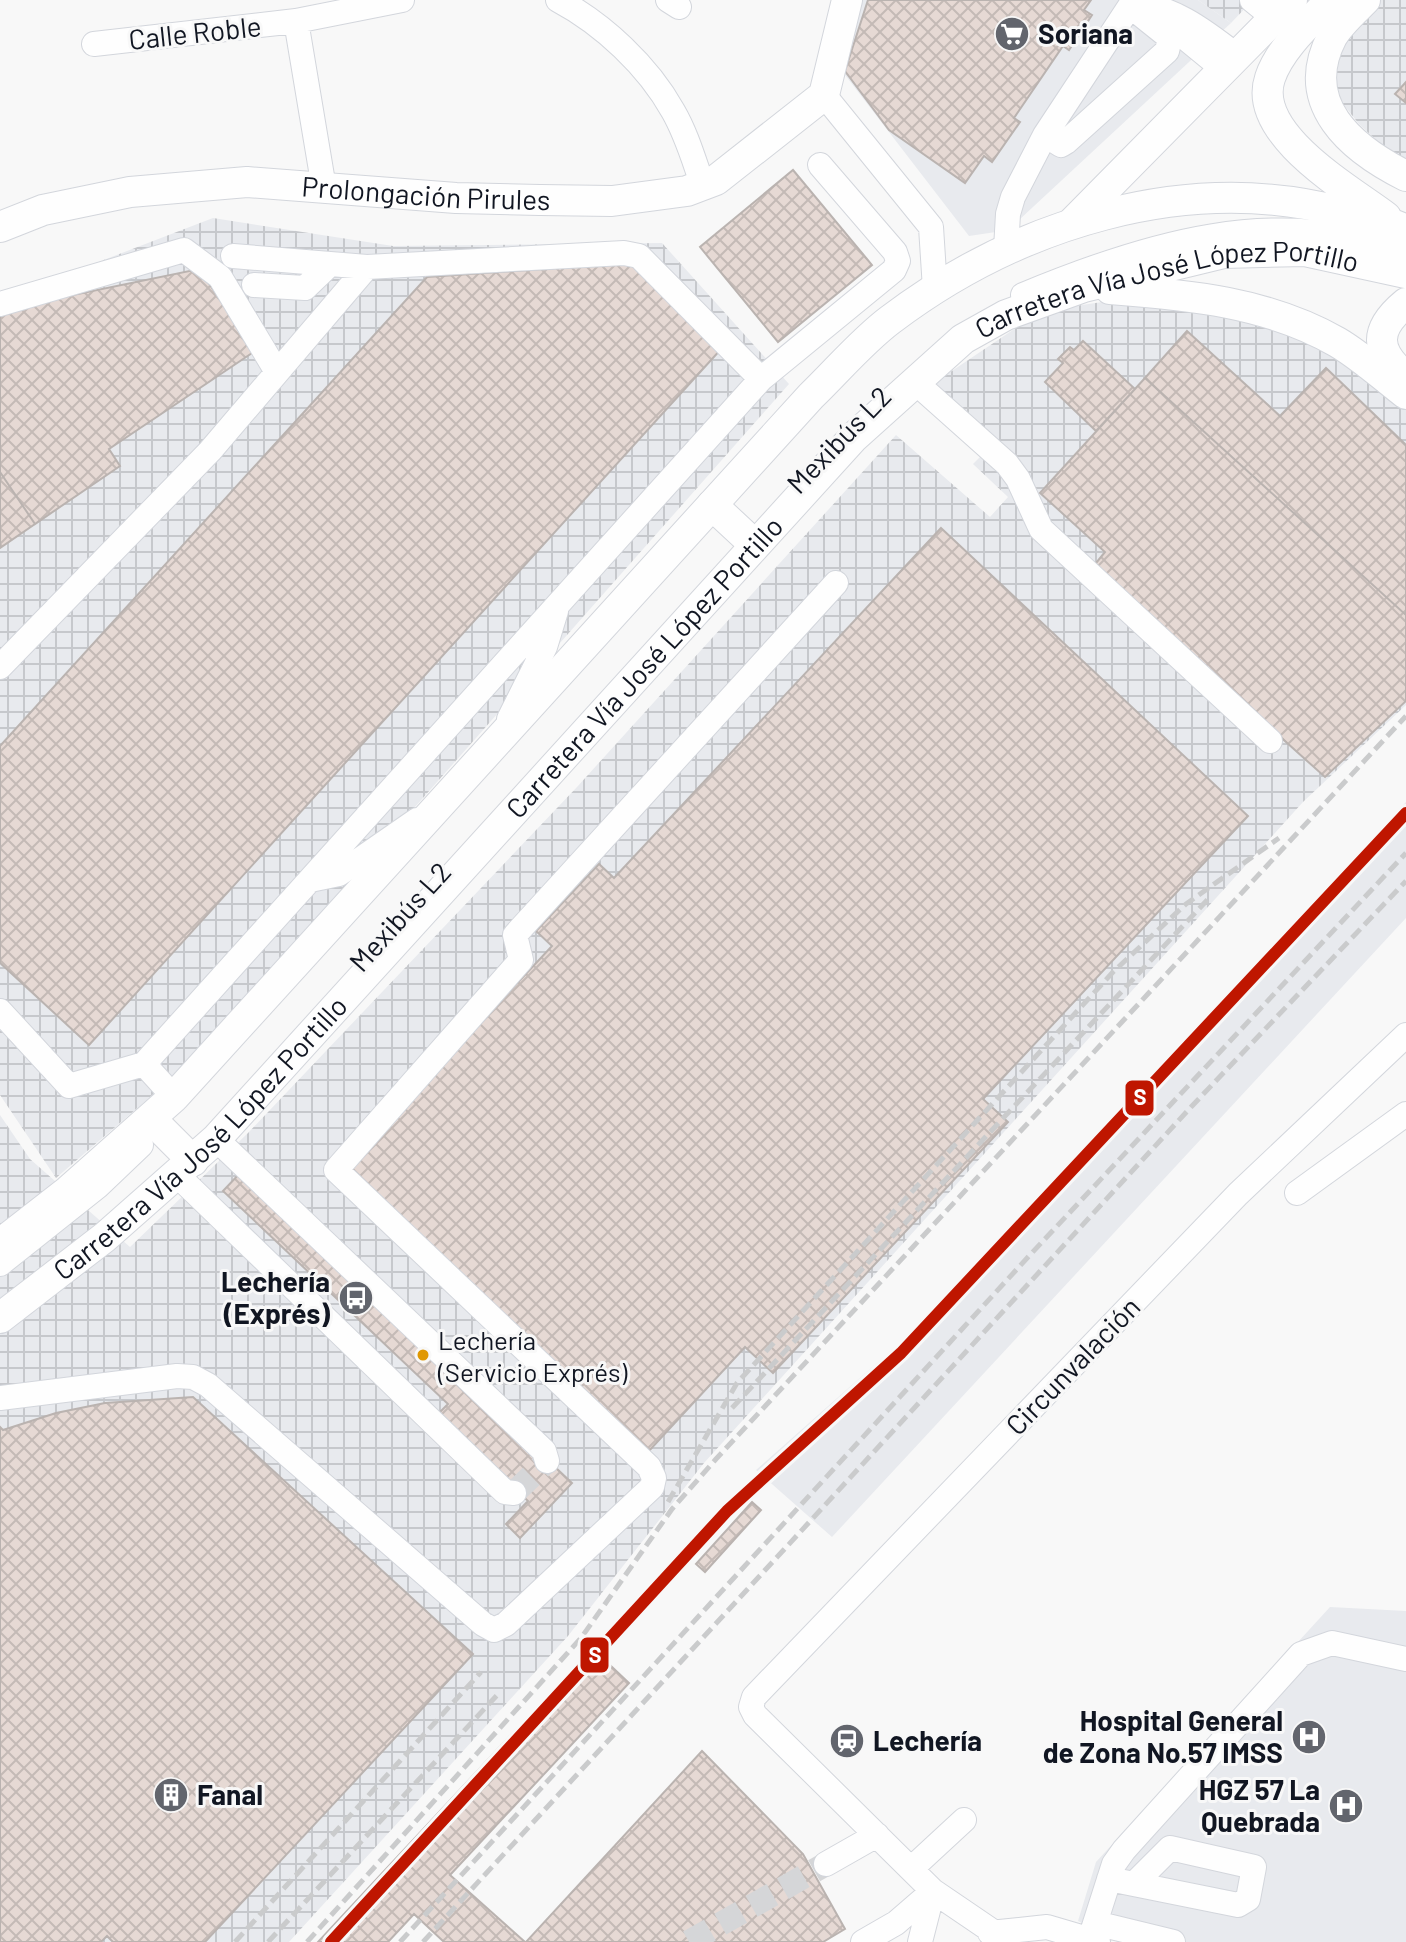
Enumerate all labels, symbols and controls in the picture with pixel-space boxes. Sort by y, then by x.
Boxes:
street label: Calle Roble [127,8,263,56]
supermarket icon: Soriana [993,15,1031,53]
place label: Soriana [1038,16,1133,50]
street label: Prolongación Pirules [301,168,551,216]
street label: Carretera Vía José López Portillo [969,233,1362,345]
street label: Mexibús L2 [779,379,898,500]
street label: Carretera Vía José López Portillo [498,509,789,824]
street label: Mexibús L2 [341,855,457,978]
street label: Carretera Vía José López Portillo [46,989,354,1286]
line badge: S [1124,1079,1155,1117]
text: S [1133,1083,1147,1109]
place label: Lechería (Exprés) [221,1264,330,1330]
bus stop icon: Lechería (Exprés) [337,1279,375,1317]
street label: Circunvalación [998,1289,1146,1441]
place label: Lechería (Servicio Exprés) [437,1324,627,1387]
marker: Lechería (Servicio Exprés) [415,1347,431,1363]
line badge: S [579,1636,610,1674]
text: S [588,1641,602,1667]
place label: Hospital General de Zona No.57 IMSS [1043,1703,1283,1769]
hospital icon: Hospital General de Zona No.57 IMSS [1290,1718,1328,1756]
station icon: Lechería [828,1722,866,1760]
place label: Lechería [873,1723,982,1757]
place label: HGZ 57 La Quebrada [1199,1772,1320,1838]
building icon: Fanal [152,1776,190,1814]
place label: Fanal [197,1777,263,1811]
hospital icon: HGZ 57 La Quebrada [1327,1787,1365,1825]

